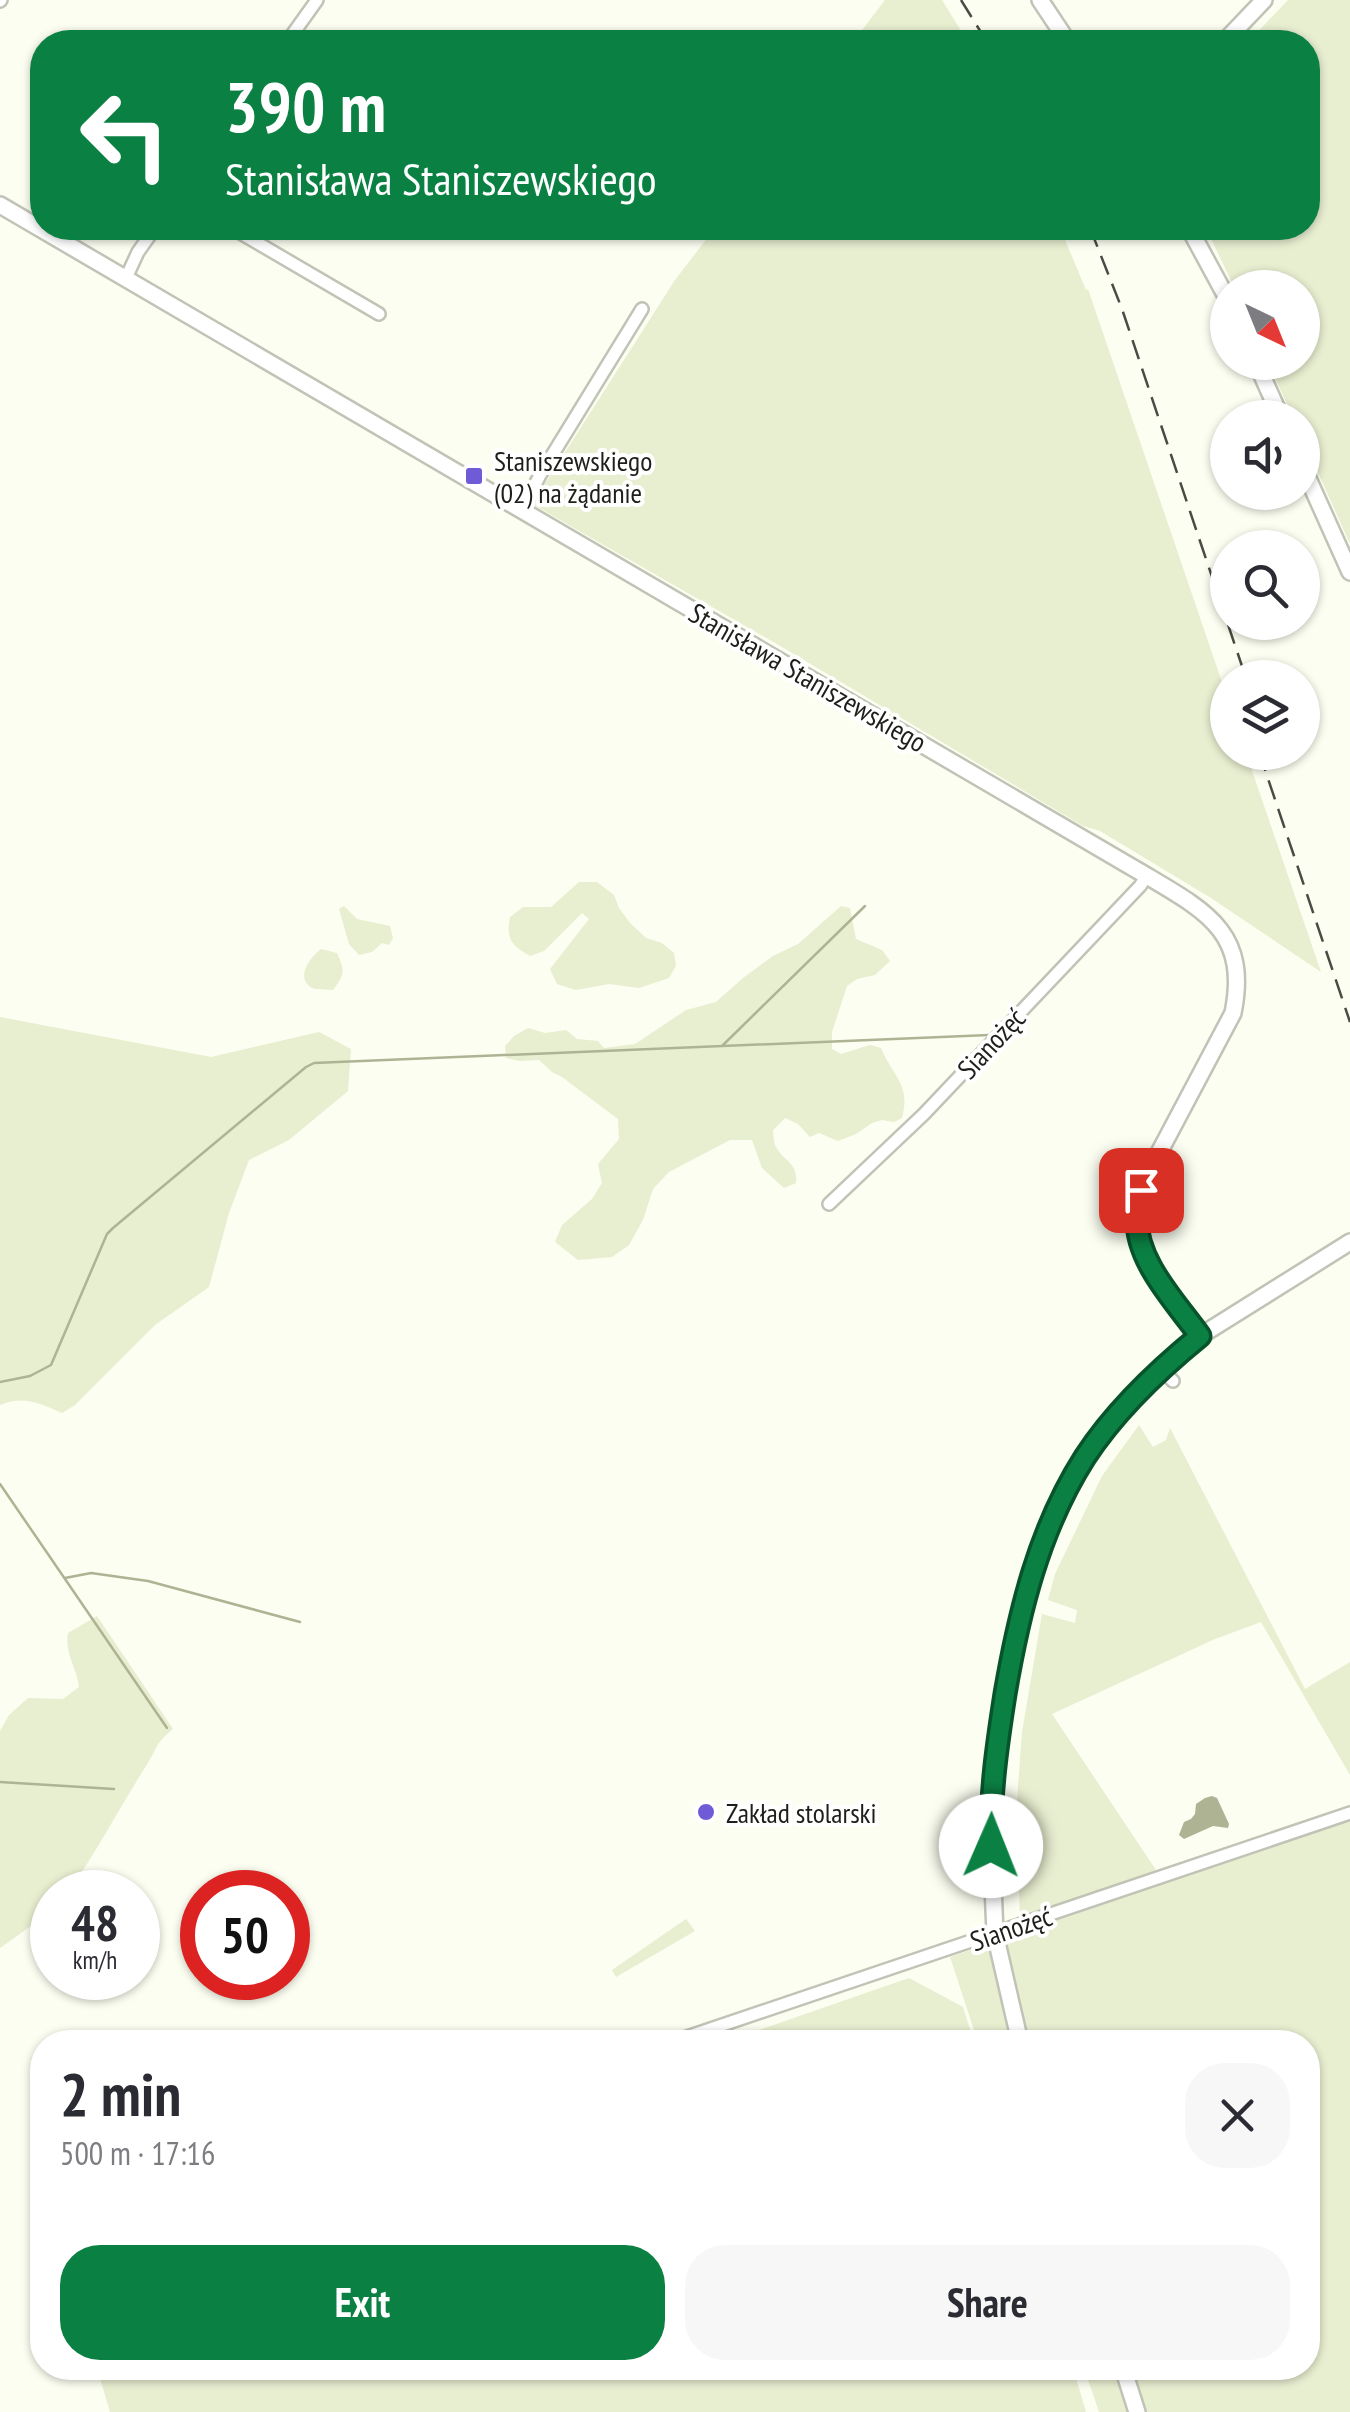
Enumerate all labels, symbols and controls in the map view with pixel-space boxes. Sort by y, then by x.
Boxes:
text: 390 m [225,61,386,151]
icon: left [60,70,190,200]
text: Stanisława Staniszewskiego [225,149,656,207]
north arrow [1210,270,1320,380]
map controls [1210,270,1320,770]
button: sound [1210,400,1320,510]
place label: Staniszewskiego (02) na żądanie [494,442,652,511]
marker: Staniszewskiego (02) na żądanie [463,465,485,487]
button: search [1210,530,1320,640]
street label: Stanisława Staniszewskiego [683,594,933,760]
button: layers [1210,660,1320,770]
street label: Sianożęć [949,1000,1033,1086]
pin [1099,1148,1184,1233]
icon: arrive [1114,1163,1169,1218]
place label: Zakład stolarski [726,1794,877,1831]
position arrow [939,1794,1043,1898]
marker: Zakład stolarski [695,1801,717,1823]
speed limit sign: 50 [180,1870,310,2000]
text: 48 [71,1890,119,1955]
street label: Sianożęć [965,1897,1057,1959]
text: km/h [73,1944,117,1976]
text: 2 min [60,2055,181,2133]
button: close [1185,2063,1290,2168]
text: 500 m · 17:16 [60,2132,215,2174]
button: Exit [60,2245,665,2360]
button: Share [685,2245,1290,2360]

